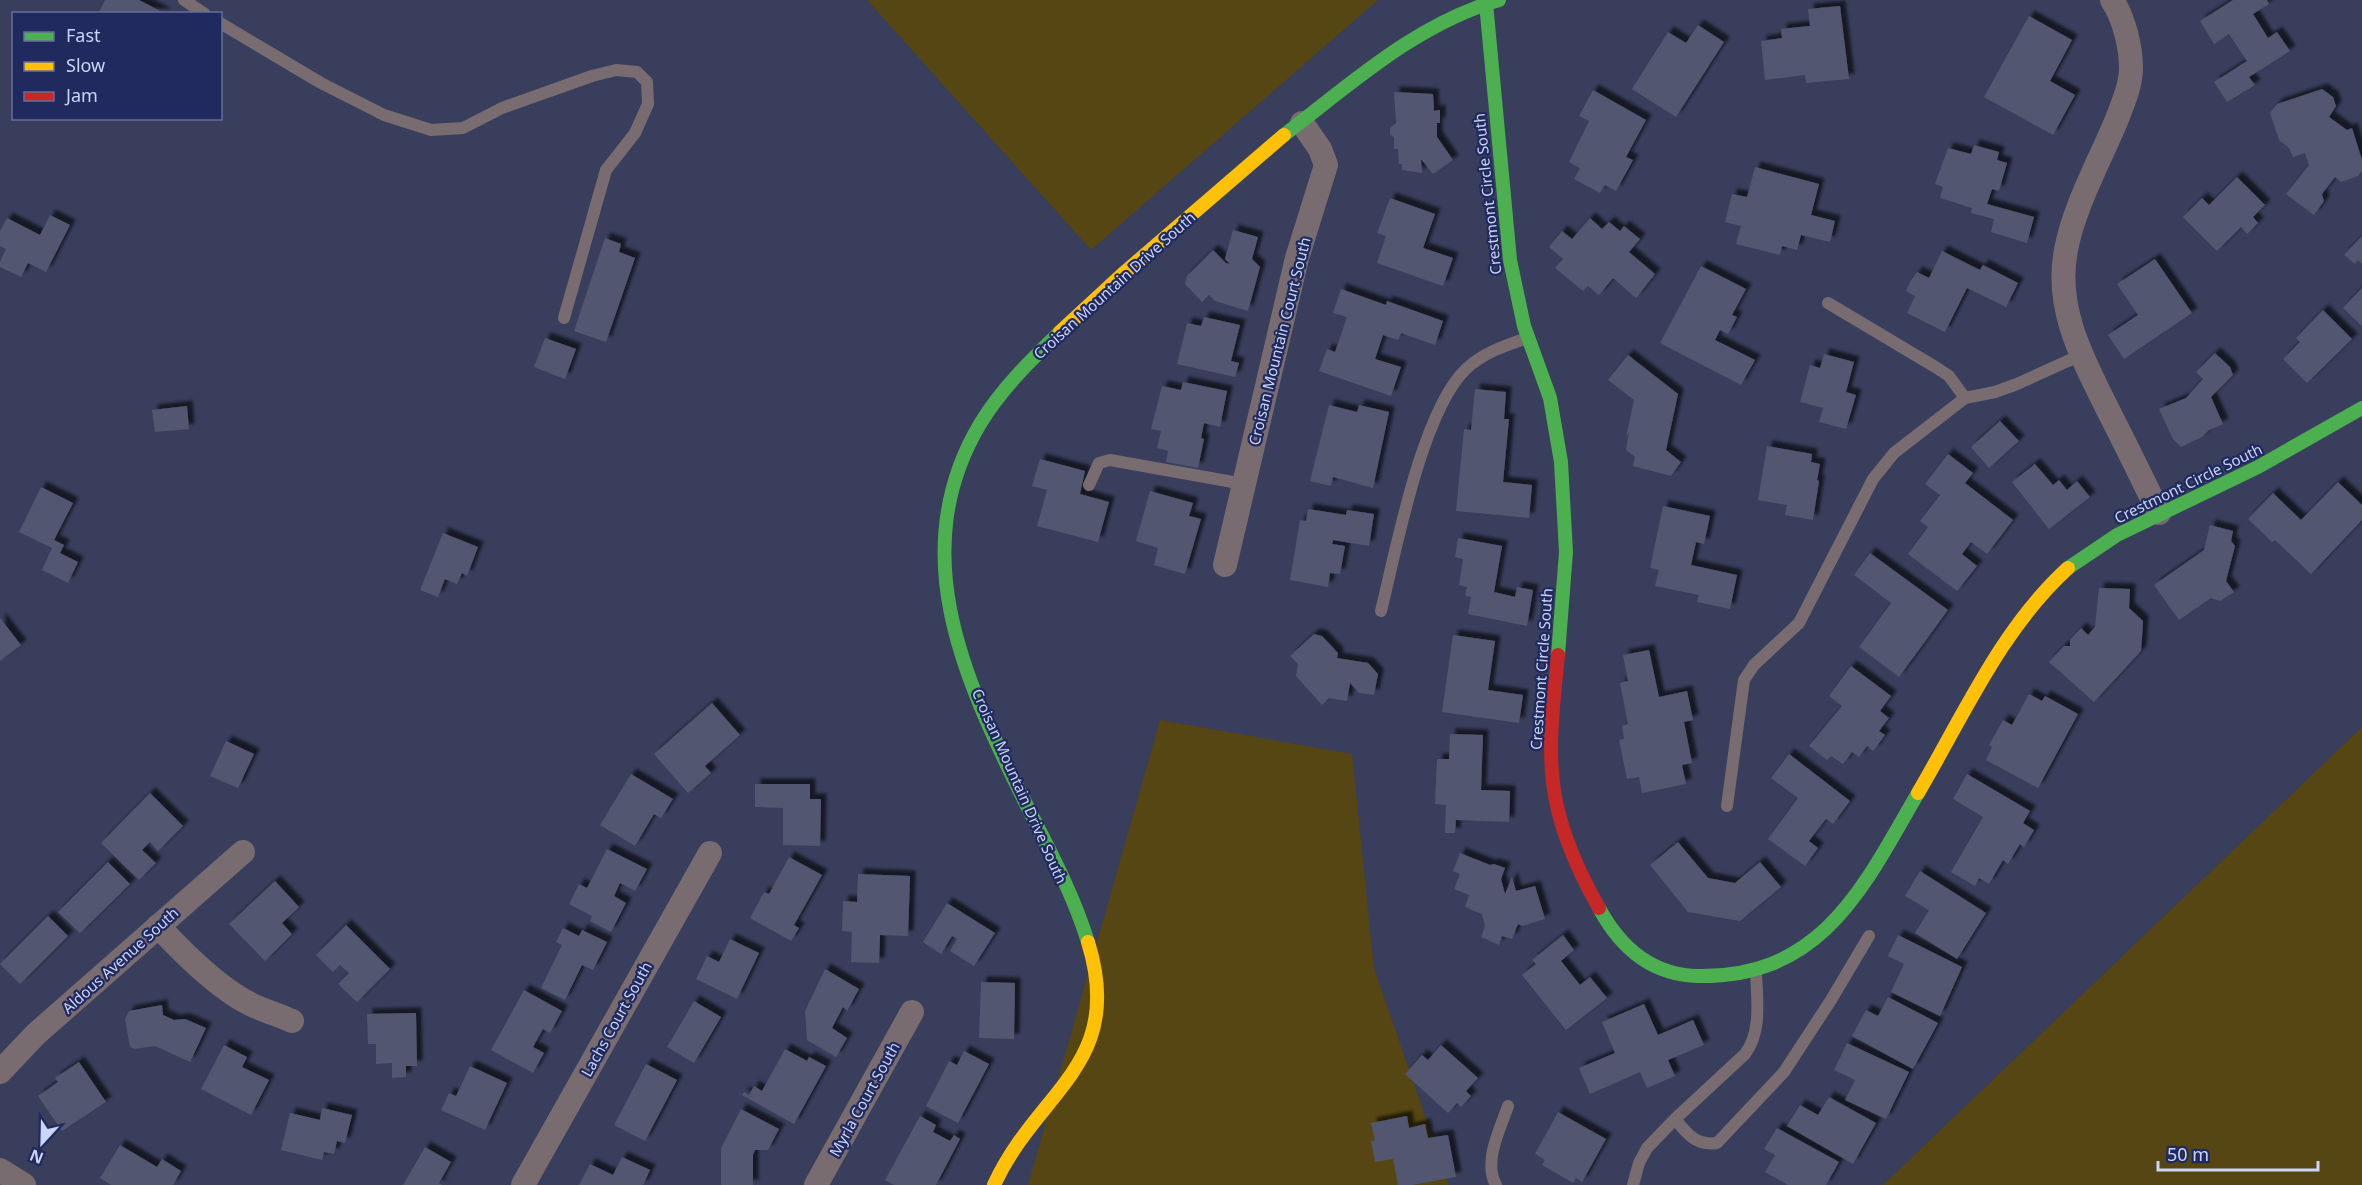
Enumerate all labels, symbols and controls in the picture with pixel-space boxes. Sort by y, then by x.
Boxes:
legend [12,12,222,120]
text: Fast [66,23,101,47]
text: Slow [66,53,105,77]
text: Jam [64,83,98,107]
street label: Crestmont Circle South [1469,112,1505,276]
street label: Croisan Mountain Drive South [1029,207,1199,363]
street label: Croisan Mountain Court South [1243,235,1315,447]
street label: Crestmont Circle South [2111,438,2265,528]
street label: Crestmont Circle South [1525,587,1557,751]
street label: Croisan Mountain Drive South [968,685,1072,887]
street label: Aldous Avenue South [58,902,182,1018]
street label: Lachs Court South [576,958,656,1080]
street label: Myrla Court South [824,1038,904,1160]
north arrow [12,1113,72,1173]
scale bar [2158,1134,2318,1172]
text: 50 m [2167,1142,2209,1166]
text: N [26,1144,47,1170]

